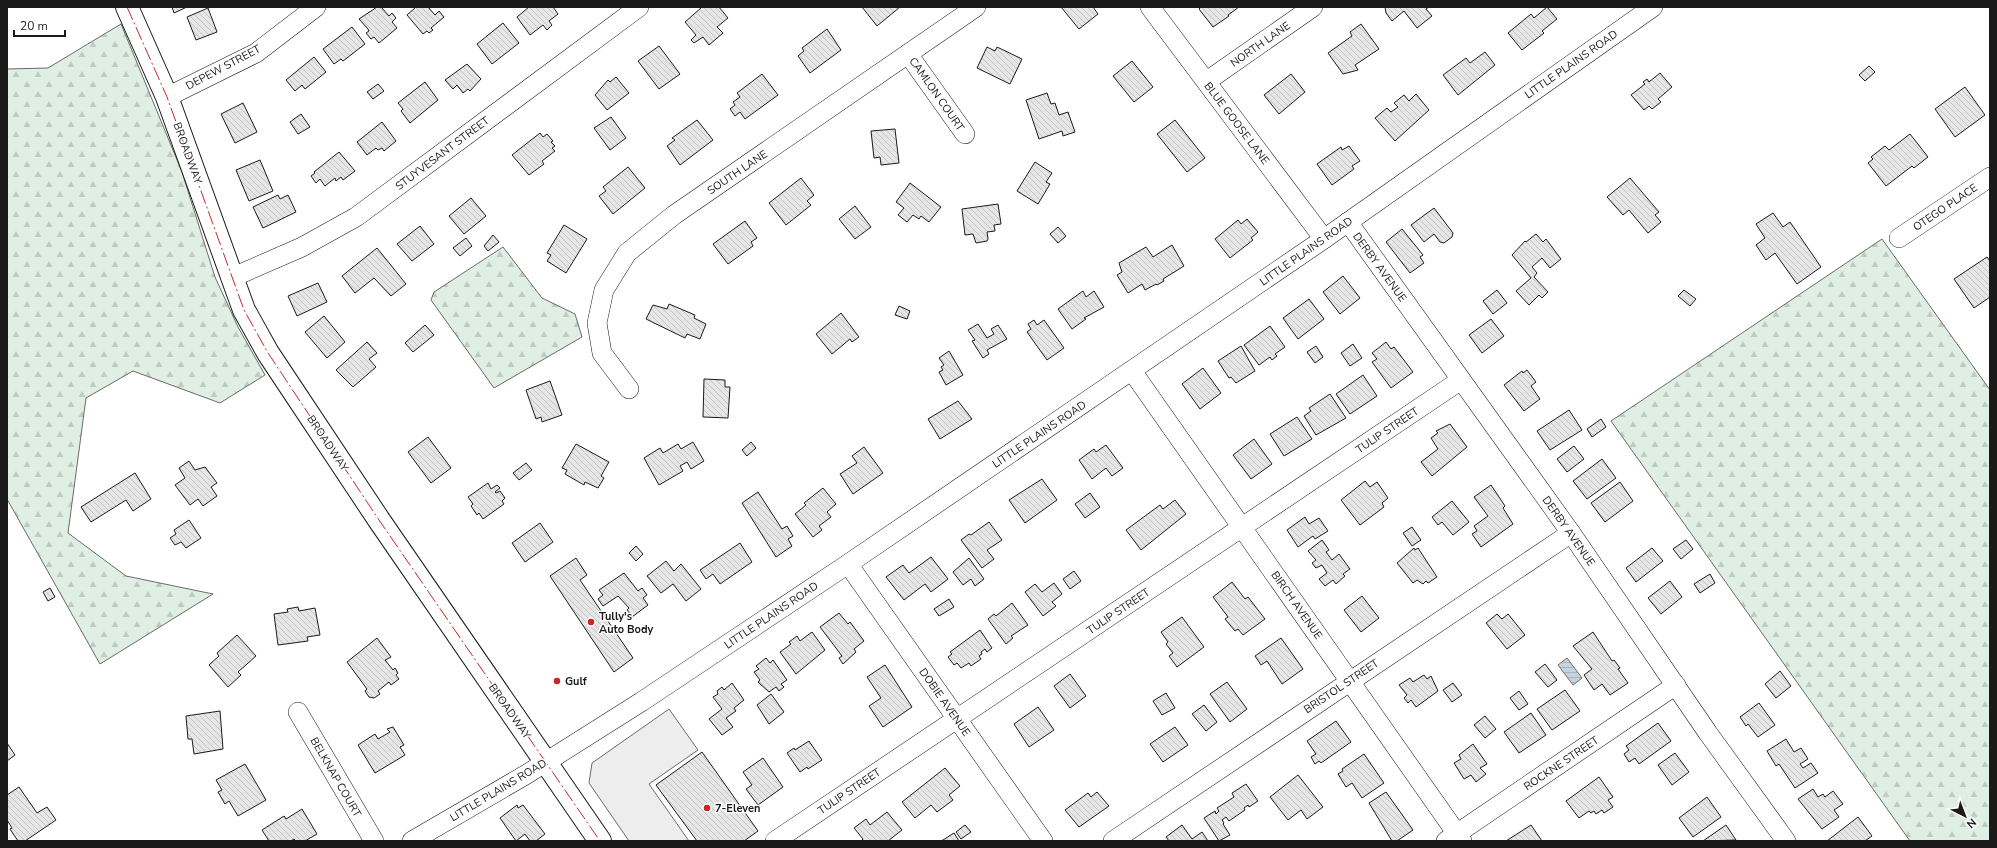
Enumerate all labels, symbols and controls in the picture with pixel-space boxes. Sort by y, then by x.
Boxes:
scale bar [14,12,65,38]
text: 20 m [20,18,48,34]
street label: NORTH LANE [1227,18,1293,71]
street label: LITTLE PLAINS ROAD [1522,27,1621,102]
street label: DEPEW STREET [183,41,264,93]
street label: CAMLON COURT [906,54,968,135]
street label: BLUE GOOSE LANE [1201,79,1273,168]
street label: STUYVESANT STREET [392,113,493,194]
street label: BROADWAY [169,120,206,186]
street label: SOUTH LANE [704,147,770,198]
street label: OTEGO PLACE [1910,180,1980,234]
street label: LITTLE PLAINS ROAD [1257,214,1356,289]
street label: DERBY AVENUE [1349,229,1410,305]
street label: LITTLE PLAINS ROAD [989,397,1089,472]
street label: TULIP STREET [1353,404,1422,457]
street label: BROADWAY [303,412,352,475]
street label: DERBY AVENUE [1539,493,1598,569]
street label: BIRCH AVENUE [1267,568,1326,642]
street label: LITTLE PLAINS ROAD [721,578,821,653]
street label: TULIP STREET [1084,585,1153,638]
place label: Tully's Auto Body [599,609,654,637]
marker: Tully's Auto Body [586,617,596,627]
street label: BRISTOL STREET [1301,656,1382,717]
street label: DOBIE AVENUE [915,665,974,739]
place label: Gulf [565,674,588,689]
marker: Gulf [552,676,562,686]
street label: BROADWAY [485,681,534,742]
street label: ROCKNE STREET [1521,733,1602,794]
street label: BELKNAP COURT [307,735,365,820]
street label: LITTLE PLAINS ROAD [447,756,549,825]
street label: TULIP STREET [815,765,884,818]
north arrow [1945,796,1985,836]
place label: 7-Eleven [715,801,760,816]
marker: 7-Eleven [702,803,712,813]
text: N [1963,815,1979,831]

